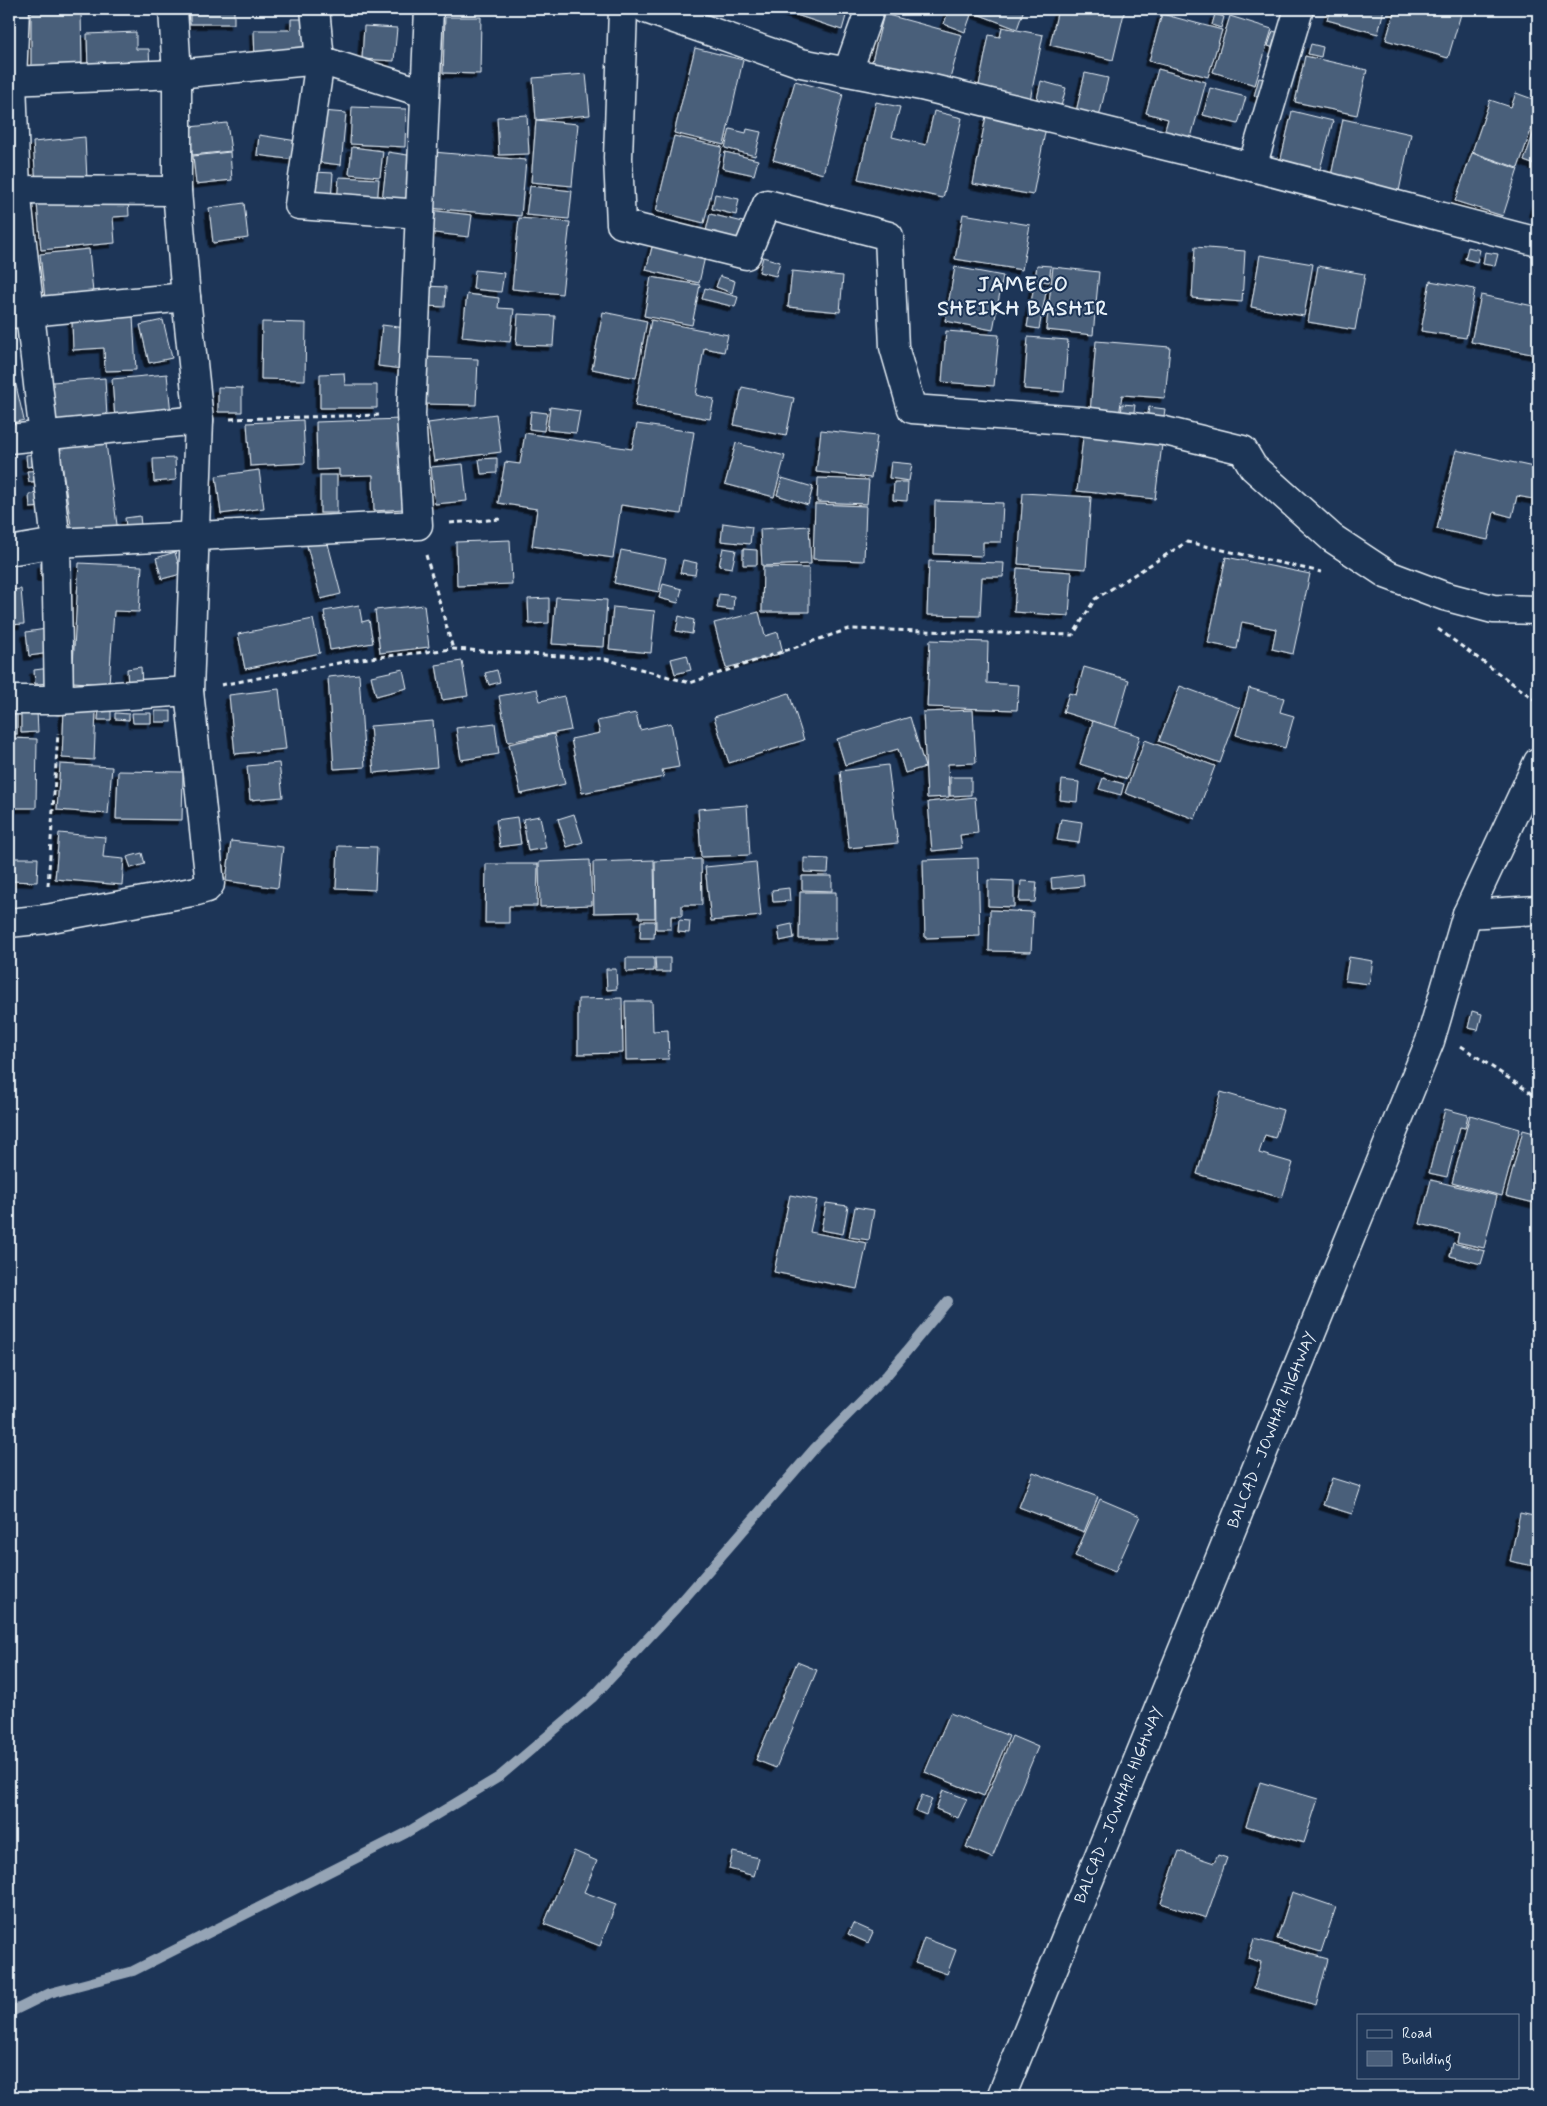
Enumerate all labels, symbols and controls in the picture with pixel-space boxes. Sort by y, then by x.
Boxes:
district label: JAMECO SHEIKH BASHIR [937,271,1109,323]
street label: BALCAD - JOWHAR HIGHWAY [1223,1328,1321,1532]
street label: BALCAD - JOWHAR HIGHWAY [1070,1703,1168,1907]
legend [1357,2014,1520,2078]
text: Road [1402,2024,1432,2044]
text: Building [1402,2050,1452,2071]

